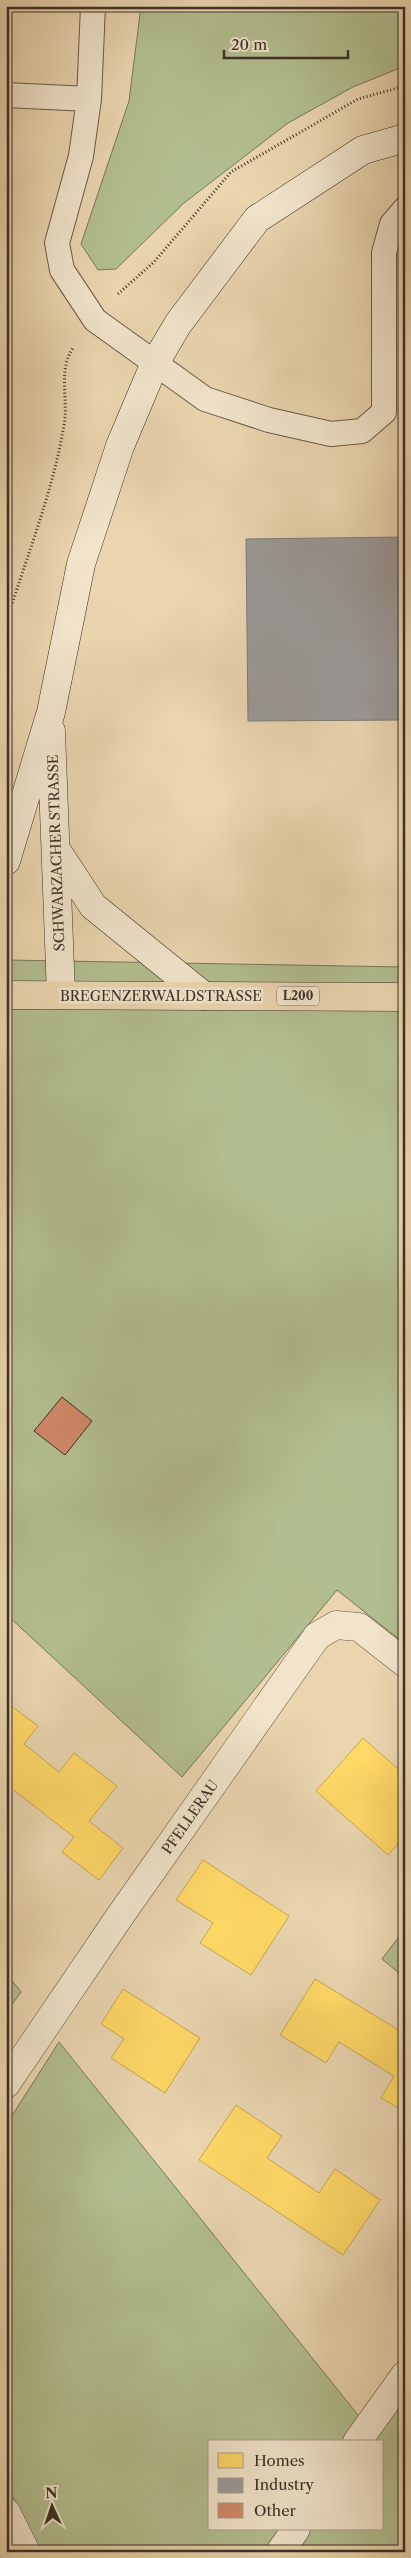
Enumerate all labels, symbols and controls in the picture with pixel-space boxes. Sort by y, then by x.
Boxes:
scale bar [224,28,347,60]
text: 20 m [231,35,267,54]
street label: SCHWARZACHER STRASSE [44,754,68,952]
road number: L200 [277,986,319,1006]
street label: BREGENZERWALDSTRASSE [60,987,262,1005]
street label: PFELLERAU [158,1776,222,1858]
legend [208,2440,384,2530]
text: Homes [254,2451,305,2470]
text: Industry [254,2475,314,2494]
north arrow [28,2480,78,2530]
text: N [45,2484,58,2502]
text: Other [254,2501,297,2520]

